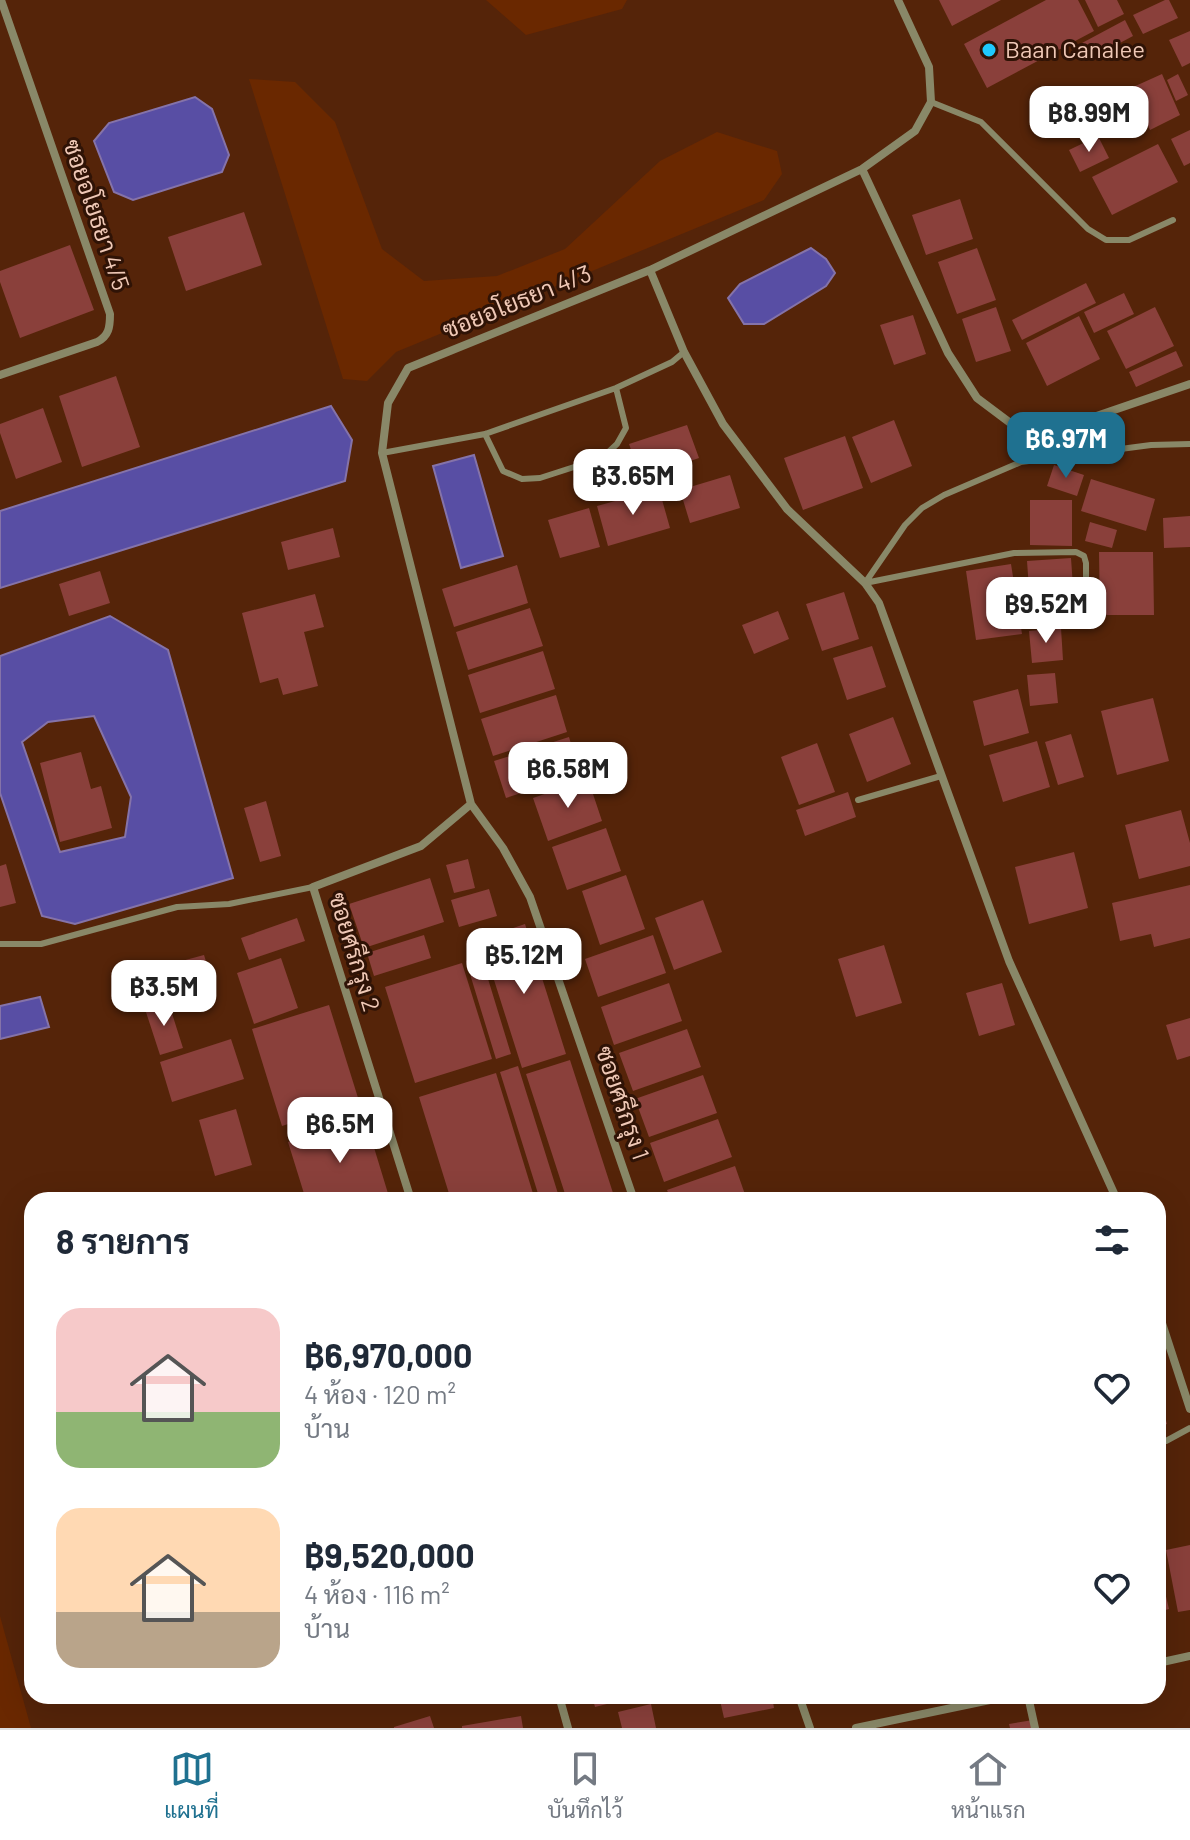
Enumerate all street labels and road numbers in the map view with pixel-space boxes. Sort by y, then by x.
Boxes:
street label: ซอยอโยธยา 4/5 [58,135,137,294]
street label: ซอยอโยธยา 4/3 [438,258,595,344]
street label: ซอยศรีกรุง 2 [321,889,387,1015]
street label: ซอยศรีกรุง 1 [588,1042,656,1164]

